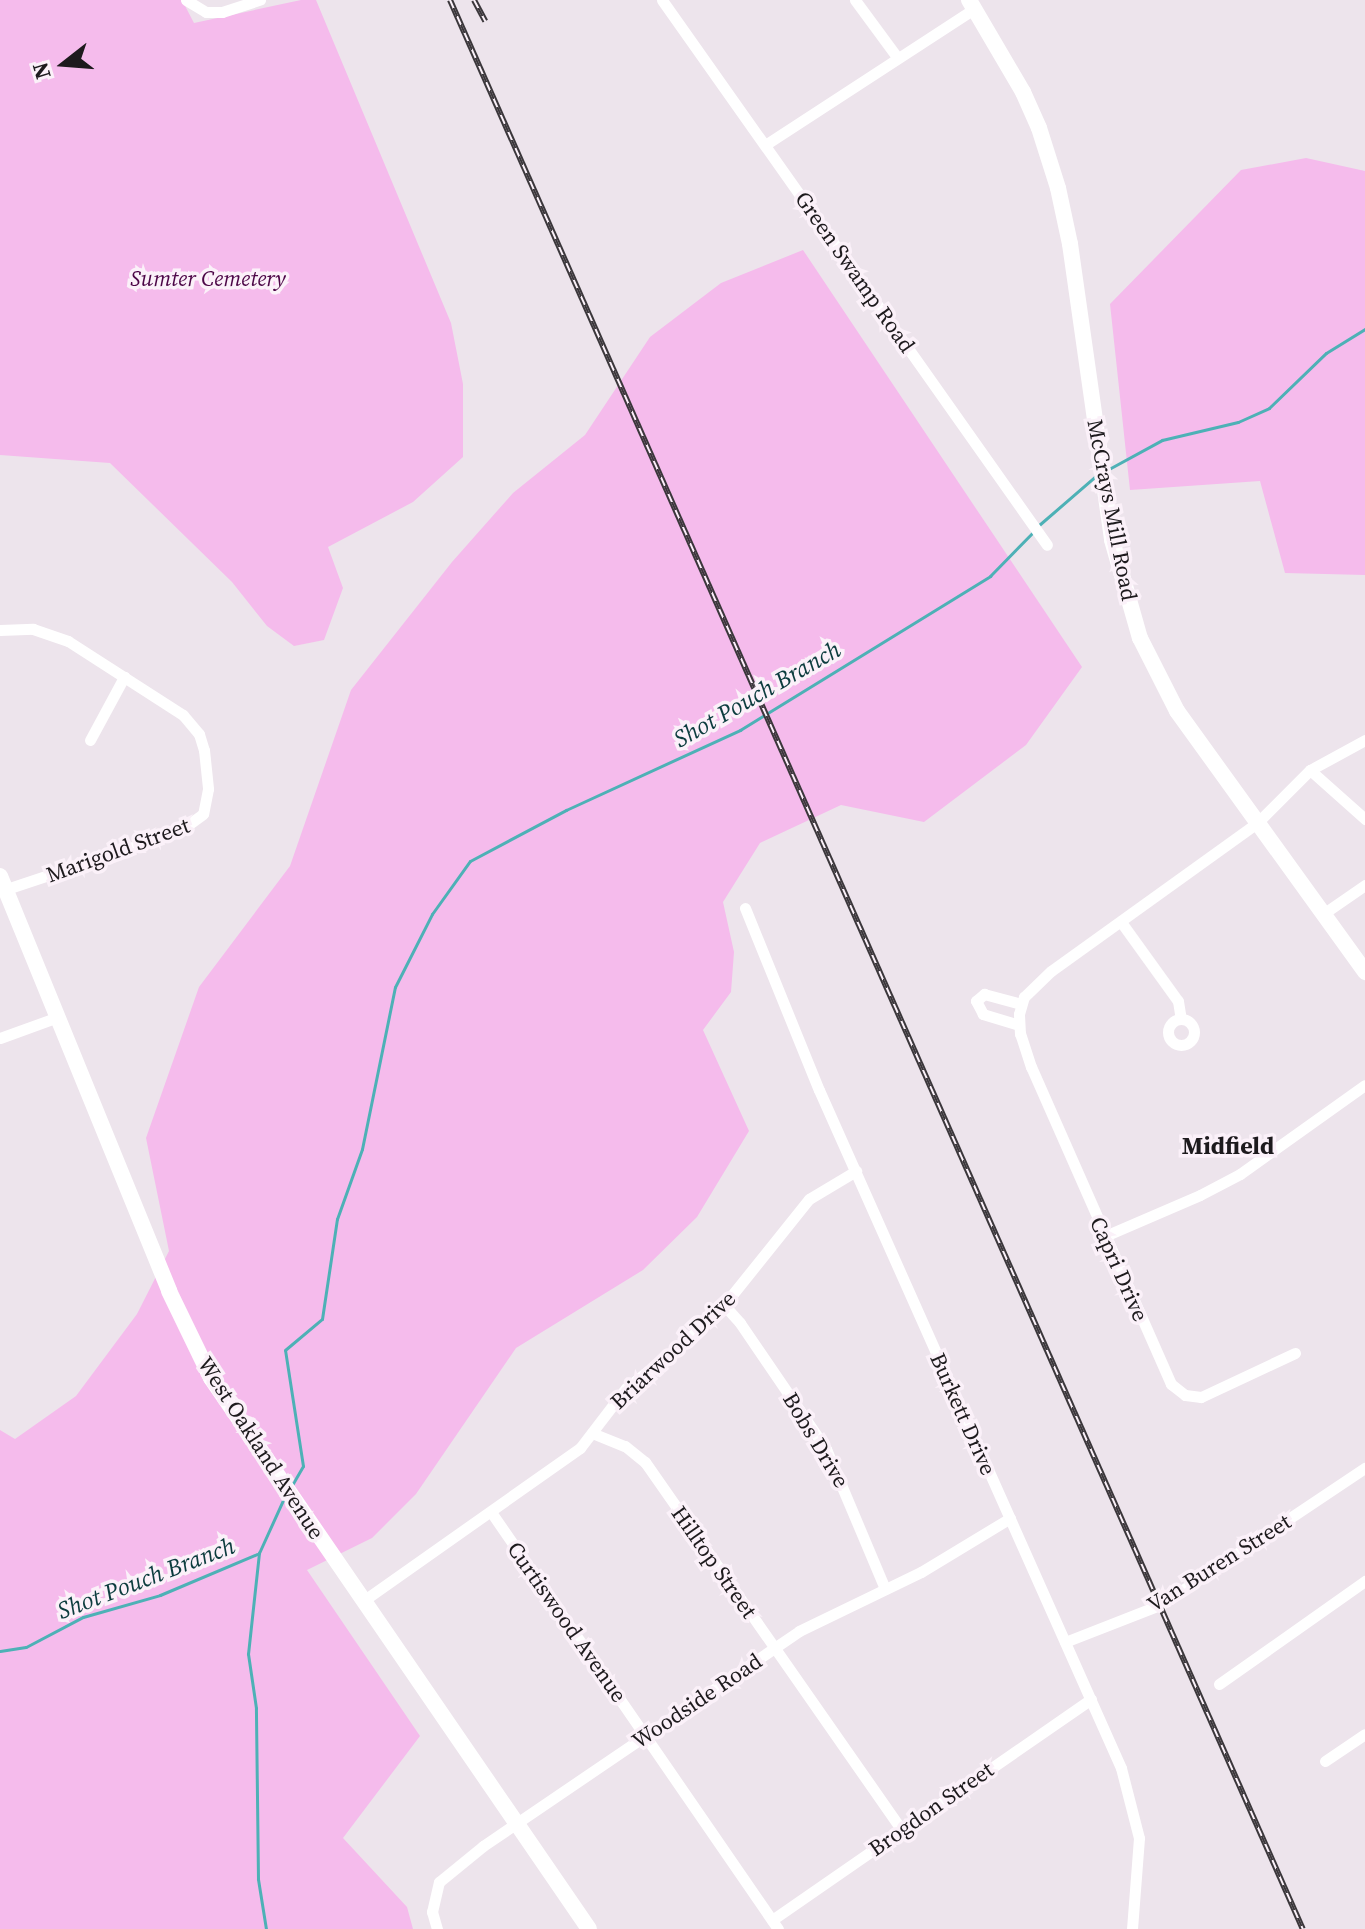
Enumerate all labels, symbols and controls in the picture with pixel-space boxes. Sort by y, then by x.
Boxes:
north arrow [24,24,104,104]
text: N [24,59,58,83]
street label: Green Swamp Road [790,186,920,358]
park label: Sumter Cemetery [130,266,286,292]
street label: McCrays Mill Road [1081,417,1143,603]
water label: Shot Pouch Branch [668,635,846,753]
street label: Marigold Street [43,812,193,888]
district label: Midfield [1182,1132,1274,1160]
street label: Capri Drive [1084,1213,1154,1325]
street label: Briarwood Drive [605,1285,741,1415]
street label: Burkett Drive [924,1349,1002,1479]
street label: West Oakland Avenue [192,1352,330,1544]
street label: Bobs Drive [777,1388,855,1492]
street label: Hilltop Street [666,1501,762,1623]
street label: Van Buren Street [1142,1508,1296,1618]
water label: Shot Pouch Branch [53,1531,239,1625]
street label: Curtiswood Avenue [502,1537,632,1707]
street label: Woodside Road [627,1648,767,1754]
street label: Brogdon Street [864,1756,998,1862]

